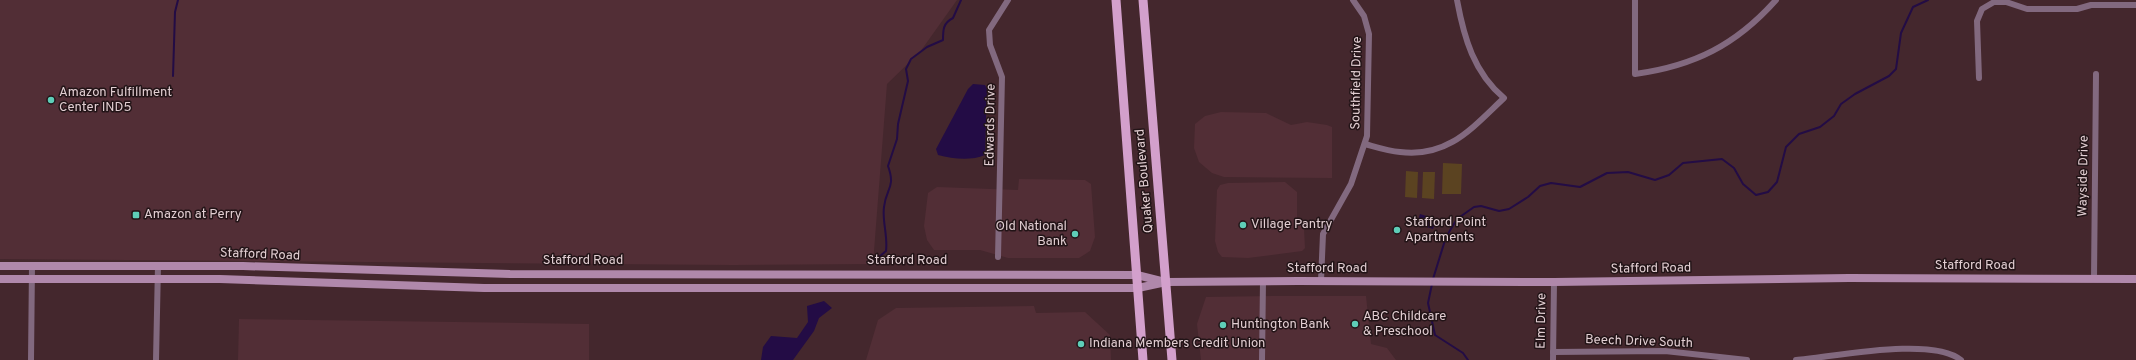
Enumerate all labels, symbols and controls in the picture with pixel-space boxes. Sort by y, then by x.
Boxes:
street label: Southfield Drive [1348,36,1366,130]
street label: Edwards Drive [982,83,1000,167]
place label: Amazon Fulfillment Center IND5 [59,85,172,116]
marker: Amazon Fulfillment Center IND5 [46,95,56,105]
street label: Quaker Boulevard [1132,128,1158,234]
street label: Wayside Drive [2075,135,2093,217]
place label: Amazon at Perry [144,207,242,223]
marker: Amazon at Perry [131,210,141,220]
place label: Stafford Point Apartments [1405,215,1486,246]
place label: Village Pantry [1251,217,1333,233]
place label: Old National Bank [996,219,1067,250]
marker: Village Pantry [1238,220,1248,230]
marker: Stafford Point Apartments [1392,225,1402,235]
marker: Old National Bank [1070,229,1080,239]
street label: Stafford Road [220,246,300,264]
street label: Stafford Road [543,253,623,269]
street label: Stafford Road [867,253,947,269]
street label: Stafford Road [1935,258,2015,274]
street label: Stafford Road [1611,260,1691,278]
street label: Stafford Road [1287,261,1367,277]
street label: Elm Drive [1534,293,1550,349]
place label: ABC Childcare & Preschool [1363,309,1446,340]
place label: Huntington Bank [1231,317,1330,333]
marker: ABC Childcare & Preschool [1350,319,1360,329]
marker: Huntington Bank [1218,320,1228,330]
street label: Beech Drive South [1585,332,1693,352]
place label: Indiana Members Credit Union [1089,336,1265,352]
marker: Indiana Members Credit Union [1076,339,1086,349]

